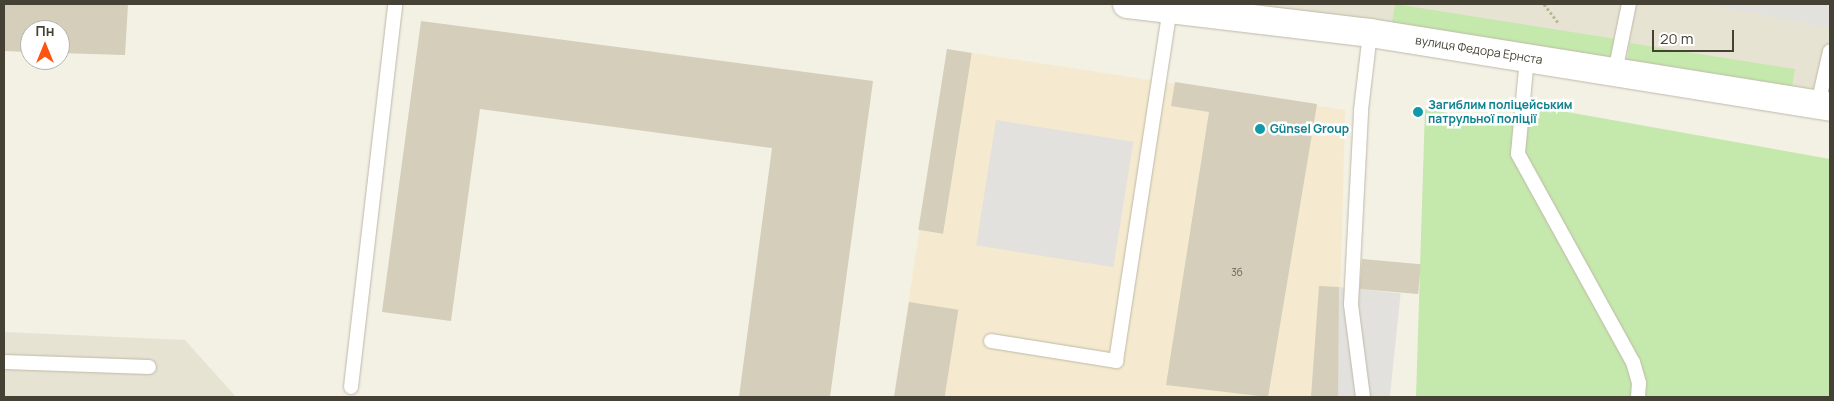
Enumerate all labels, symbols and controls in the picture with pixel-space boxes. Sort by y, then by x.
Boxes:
north arrow [20,20,70,70]
scale bar [1654,20,1736,52]
text: Пн [36,21,54,40]
text: 20 m [1660,28,1693,49]
street label: вулиця Федора Ернста [1414,33,1544,67]
place label: Загиблим поліцейським патрульної поліції [1428,98,1572,126]
marker: Загиблим поліцейським патрульної поліції [1412,106,1424,118]
place label: Günsel Group [1270,122,1349,136]
marker: Günsel Group [1254,123,1266,135]
house number: 3б [1231,267,1243,279]

